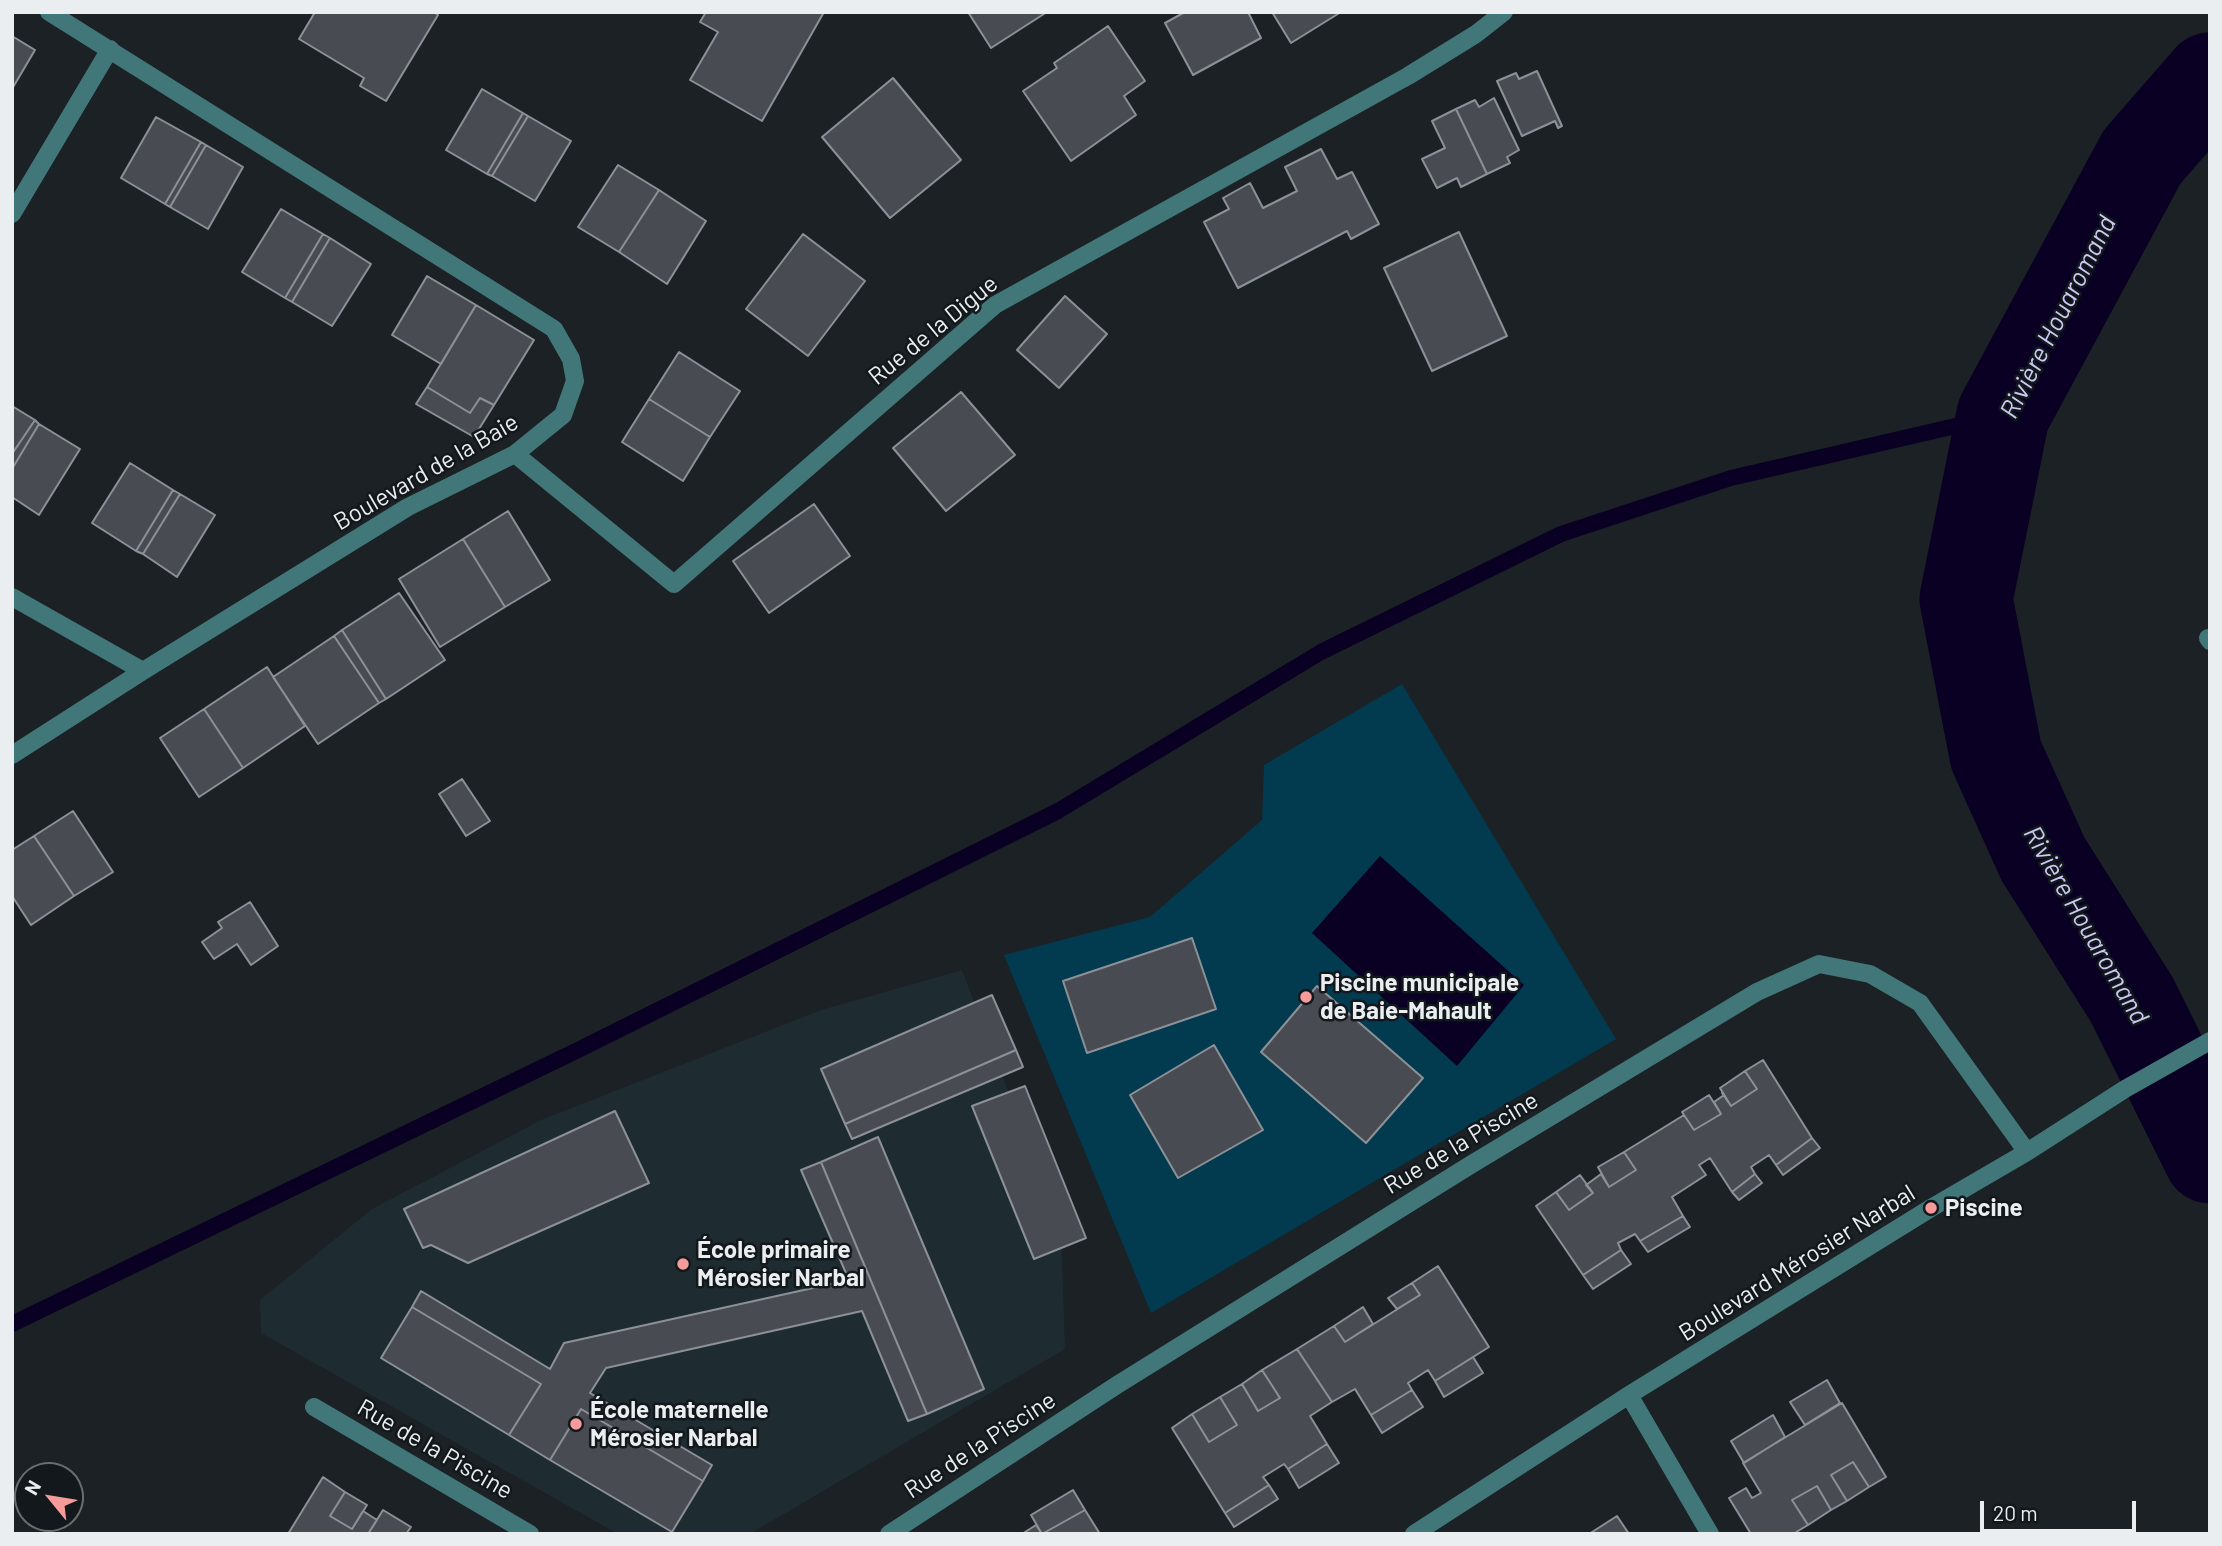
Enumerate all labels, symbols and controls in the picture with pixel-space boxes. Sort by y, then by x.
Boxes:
water label: Rivière Houaromand [1993,210,2123,424]
street label: Rue de la Digue [863,269,1003,391]
street label: Boulevard de la Baie [329,407,523,537]
water label: Rivière Houaromand [2017,820,2155,1030]
place label: Piscine municipale de Baie-Mahault [1320,969,1519,1025]
marker: Piscine municipale de Baie-Mahault [1298,989,1314,1005]
street label: Rue de la Piscine [1379,1086,1543,1200]
street label: Boulevard Mérosier Narbal [1674,1179,1920,1347]
place label: Piscine [1945,1194,2023,1222]
marker: Piscine [1923,1200,1939,1216]
place label: École primaire Mérosier Narbal [697,1236,865,1292]
marker: École primaire Mérosier Narbal [675,1256,691,1272]
street label: Rue de la Piscine [899,1385,1061,1505]
street label: Rue de la Piscine [352,1393,518,1505]
place label: École maternelle Mérosier Narbal [590,1396,769,1452]
marker: École maternelle Mérosier Narbal [568,1416,584,1432]
north arrow [14,1462,84,1532]
text: N [19,1476,45,1498]
scale bar [1984,1486,2140,1530]
text: 20 m [1993,1500,2038,1525]

